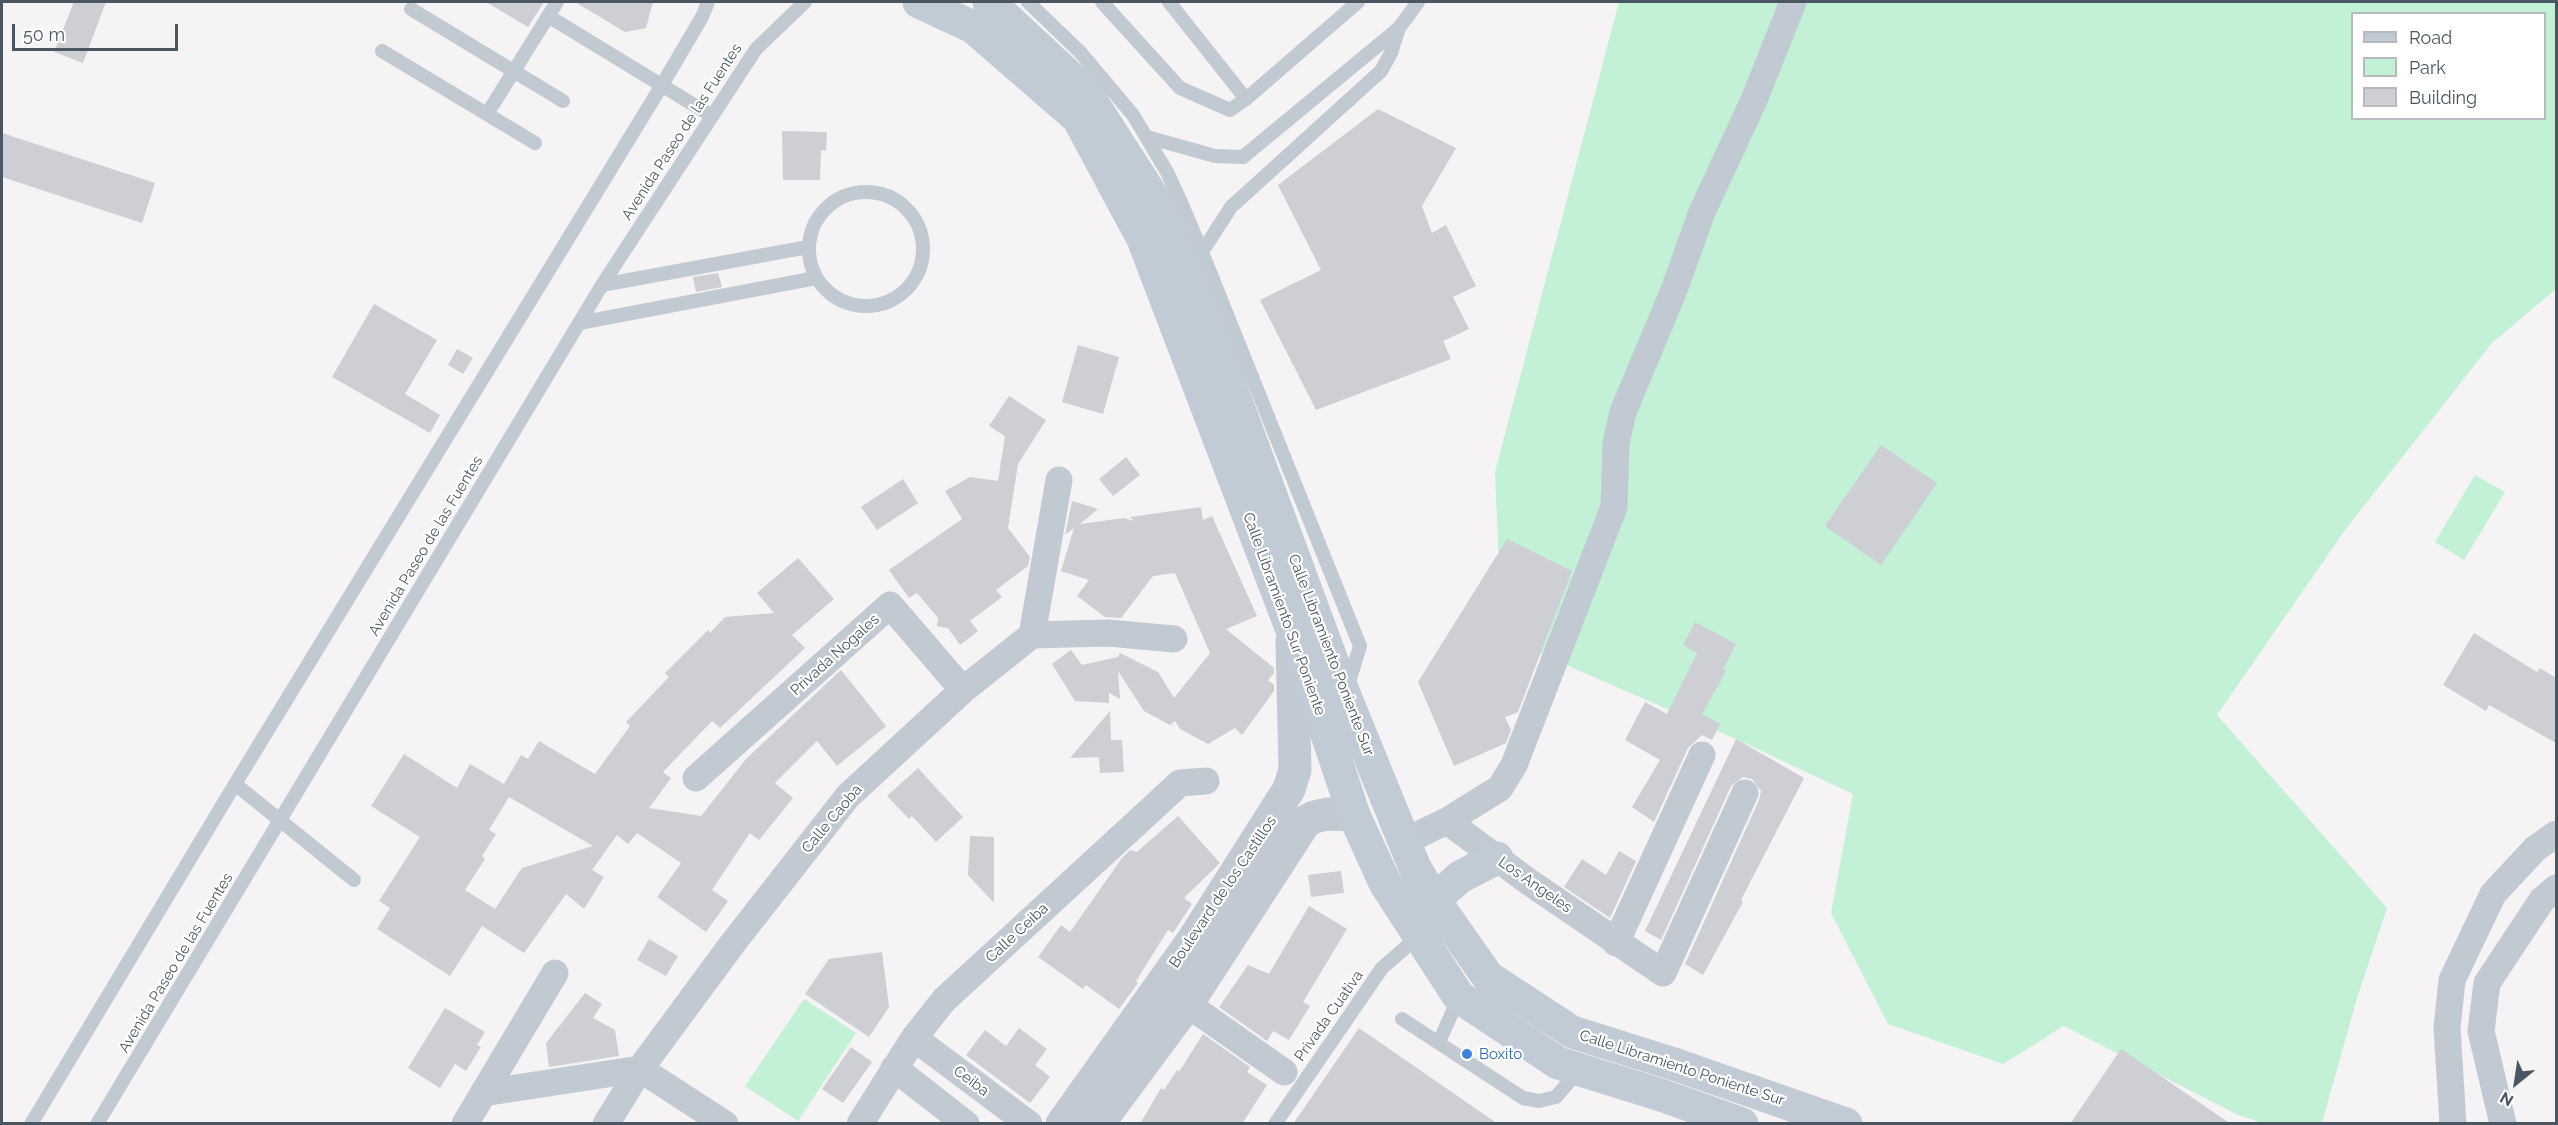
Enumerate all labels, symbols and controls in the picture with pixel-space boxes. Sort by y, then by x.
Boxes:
scale bar [15,12,182,50]
legend [2351,12,2546,120]
text: 50 m [23,24,65,45]
text: Road [2409,27,2452,48]
street label: Avenida Paseo de las Fuentes [618,40,746,224]
text: Park [2409,57,2446,78]
text: Building [2409,87,2477,108]
street label: Avenida Paseo de las Fuentes [365,453,487,639]
street label: Calle Libramiento Sur Poniente [1239,510,1329,718]
street label: Calle Libramiento Poniente Sur [1284,552,1378,758]
street label: Privada Nogales [787,610,883,700]
street label: Calle Caoba [798,781,866,857]
street label: Boulevard de los Castillos [1165,813,1281,971]
street label: Los Angeles [1495,853,1575,917]
street label: Avenida Paseo de las Fuentes [115,870,237,1056]
street label: Calle Ceiba [982,899,1052,967]
street label: Privada Cuativa [1291,967,1367,1065]
street label: Calle Libramiento Poniente Sur [1577,1026,1787,1110]
place label: Boxito [1479,1045,1522,1063]
marker: Boxito [1460,1047,1474,1061]
north arrow [2486,1053,2546,1113]
street label: Ceiba [950,1062,992,1100]
text: N [2497,1088,2517,1110]

